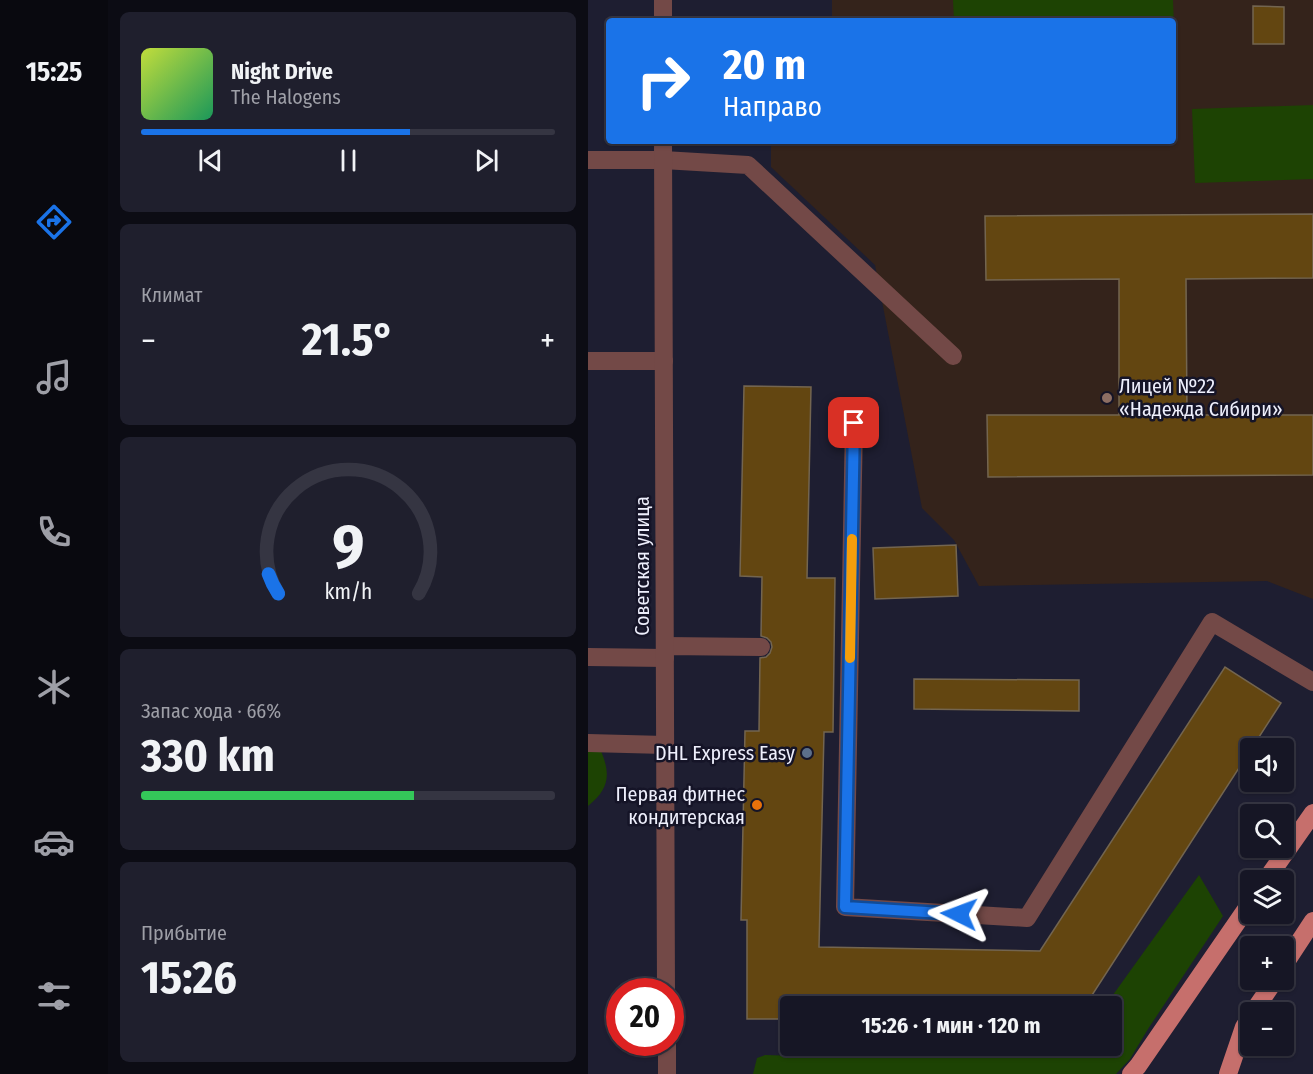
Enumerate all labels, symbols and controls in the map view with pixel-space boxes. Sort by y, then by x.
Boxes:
text: 20 m [723,40,806,90]
icon: right [624,42,702,120]
text: 15:25 [26,56,82,88]
text: Night Drive [231,58,333,85]
text: The Halogens [231,85,341,109]
text: Направо [723,91,822,123]
icon: previous [194,144,227,177]
icon: pause [332,144,365,177]
icon: next [470,144,503,177]
icon: directions [33,201,75,243]
text: Климат [141,283,202,307]
text: 21.5° [302,313,394,367]
text: − [141,321,156,361]
text: + [540,321,555,361]
icon: music [33,356,75,398]
place label: Лицей №22 «Надежда Сибири» [1119,374,1283,421]
marker: Лицей №22 «Надежда Сибири» [1100,391,1114,405]
pin [828,397,879,448]
icon: arrive [837,406,870,439]
street label: Советская улица [630,496,654,636]
text: 9 [332,510,364,585]
icon: phone [33,511,75,553]
text: km/h [324,579,372,605]
icon: climate [33,666,75,708]
text: Запас хода · 66% [141,699,281,723]
text: 330 km [141,729,275,783]
map controls [1240,738,1294,1056]
button: sound [1240,738,1294,792]
place label: DHL Express Easy [655,741,795,765]
marker: DHL Express Easy [800,746,814,760]
place label: Первая фитнес кондитерская [615,782,745,829]
marker: Первая фитнес кондитерская [750,798,764,812]
button: search [1240,804,1294,858]
icon: car [33,821,75,863]
button: layers [1240,870,1294,924]
position arrow [927,882,991,946]
text: Прибытие [141,921,227,945]
button: + [1240,936,1294,990]
text: 15:26 [141,951,237,1005]
icon: filters [33,975,75,1017]
speed limit sign: 20 [606,978,684,1056]
button: − [1240,1002,1294,1056]
text: 15:26 · 1 мин · 120 m [862,1012,1040,1039]

